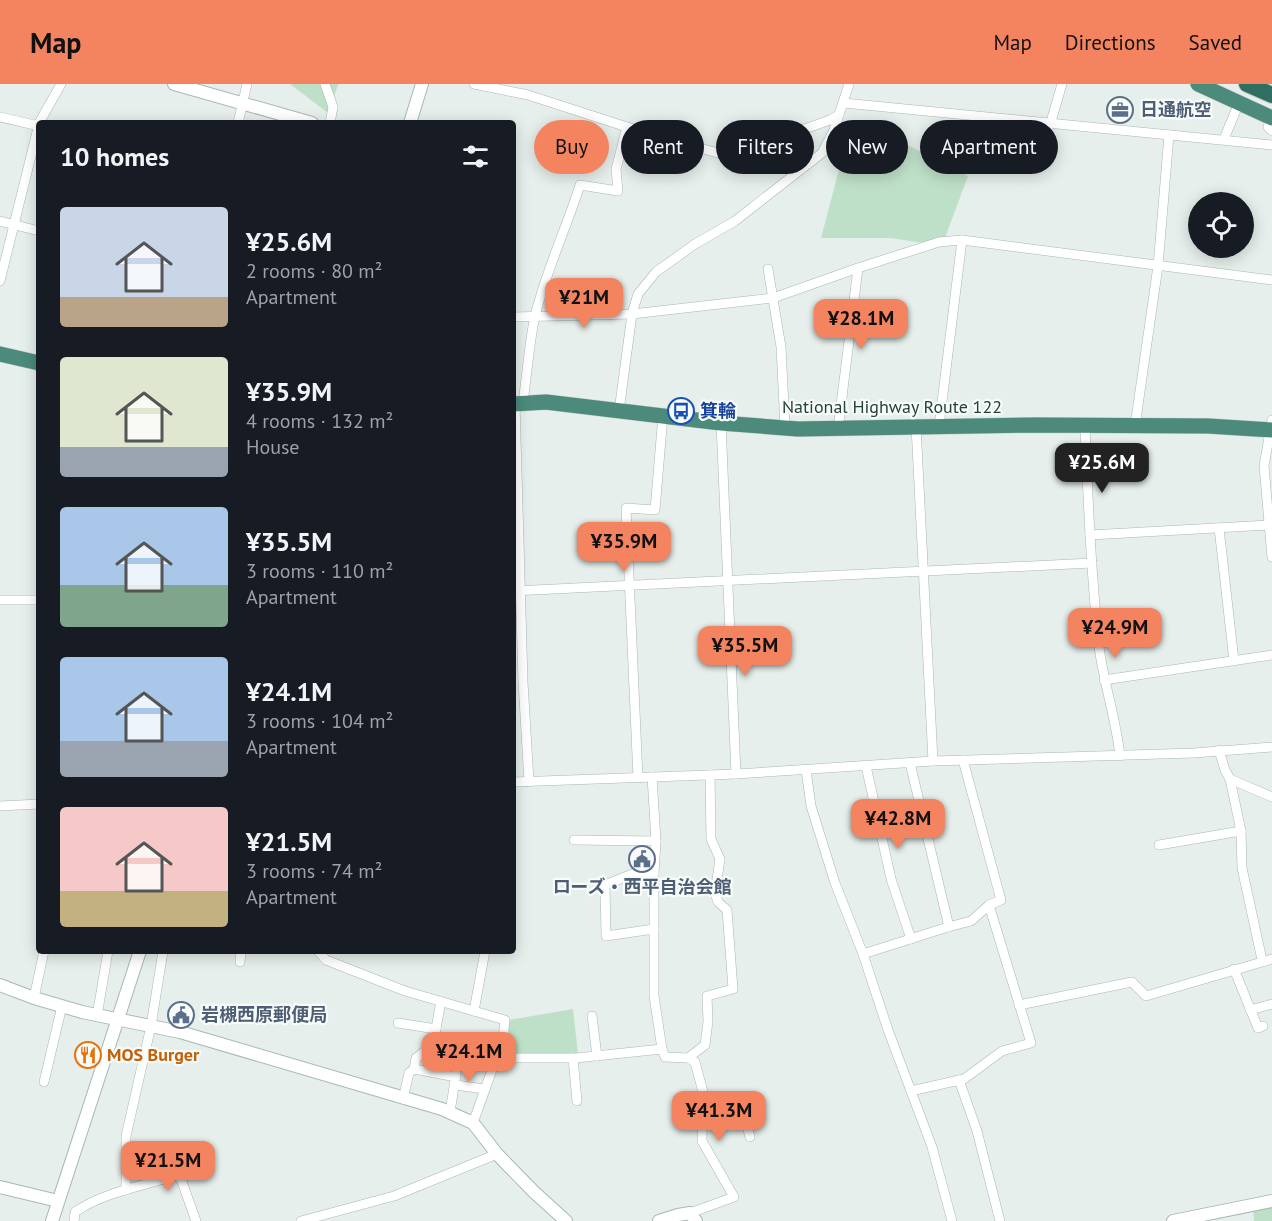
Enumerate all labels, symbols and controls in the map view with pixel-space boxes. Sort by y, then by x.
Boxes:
text: Map [30,24,81,61]
text: Map [993,29,1032,56]
text: Directions [1065,29,1156,56]
text: Saved [1189,29,1242,56]
office icon: 日通航空 [1105,95,1135,125]
place label: 日通航空 [1140,98,1212,121]
chip: Buy [534,120,609,174]
chip: Rent [621,120,704,174]
chip: Filters [716,120,814,174]
chip: New [826,120,908,174]
chip: Apartment [920,120,1058,174]
text: 10 homes [60,140,169,173]
icon: filters [459,140,492,173]
map controls [1188,192,1254,258]
button: locate [1188,192,1254,258]
text: ¥25.6M [246,225,332,258]
icon: home [108,231,180,303]
text: 2 rooms · 80 m² [246,258,382,284]
pin: ¥21M [548,278,620,329]
text: Apartment [246,284,337,310]
text: ¥21M [559,284,609,310]
pin: ¥28.1M [812,299,910,350]
text: ¥28.1M [828,305,894,331]
text: ¥35.9M [246,375,332,408]
icon: home [108,381,180,453]
street label: National Highway Route 122 [782,395,1002,418]
bus stop icon: 箕輪 [666,396,696,426]
place label: 箕輪 [700,399,736,422]
text: 4 rooms · 132 m² [246,408,393,434]
text: House [246,434,300,460]
pin: ¥25.6M [1053,443,1151,494]
text: ¥25.6M [1069,449,1135,475]
pin: ¥35.9M [575,522,673,573]
text: ¥35.5M [246,525,332,558]
text: ¥35.9M [591,528,657,554]
icon: home [108,531,180,603]
text: 3 rooms · 110 m² [246,558,393,584]
text: Apartment [246,584,337,610]
pin: ¥24.9M [1066,608,1164,659]
text: ¥24.9M [1082,614,1148,640]
pin: ¥35.5M [696,626,794,677]
text: ¥35.5M [712,632,778,658]
text: ¥24.1M [246,675,332,708]
icon: home [108,681,180,753]
text: 3 rooms · 104 m² [246,708,393,734]
text: Apartment [246,734,337,760]
pin: ¥42.8M [849,799,947,850]
text: ¥42.8M [865,805,931,831]
text: ¥21.5M [246,825,332,858]
icon: home [108,831,180,903]
public building icon: ローズ・西平自治会館 [627,844,657,874]
text: 3 rooms · 74 m² [246,858,382,884]
place label: ローズ・西平自治会館 [552,875,732,898]
text: Apartment [246,884,337,910]
public building icon: 岩槻西原郵便局 [166,1000,196,1030]
place label: 岩槻西原郵便局 [201,1003,327,1026]
pin: ¥24.1M [420,1032,518,1083]
text: ¥24.1M [436,1038,502,1064]
restaurant icon: MOS Burger [73,1040,103,1070]
place label: MOS Burger [107,1043,200,1066]
pin: ¥41.3M [670,1091,768,1142]
text: ¥41.3M [686,1097,752,1123]
pin: ¥21.5M [119,1141,217,1192]
text: ¥21.5M [135,1147,201,1173]

